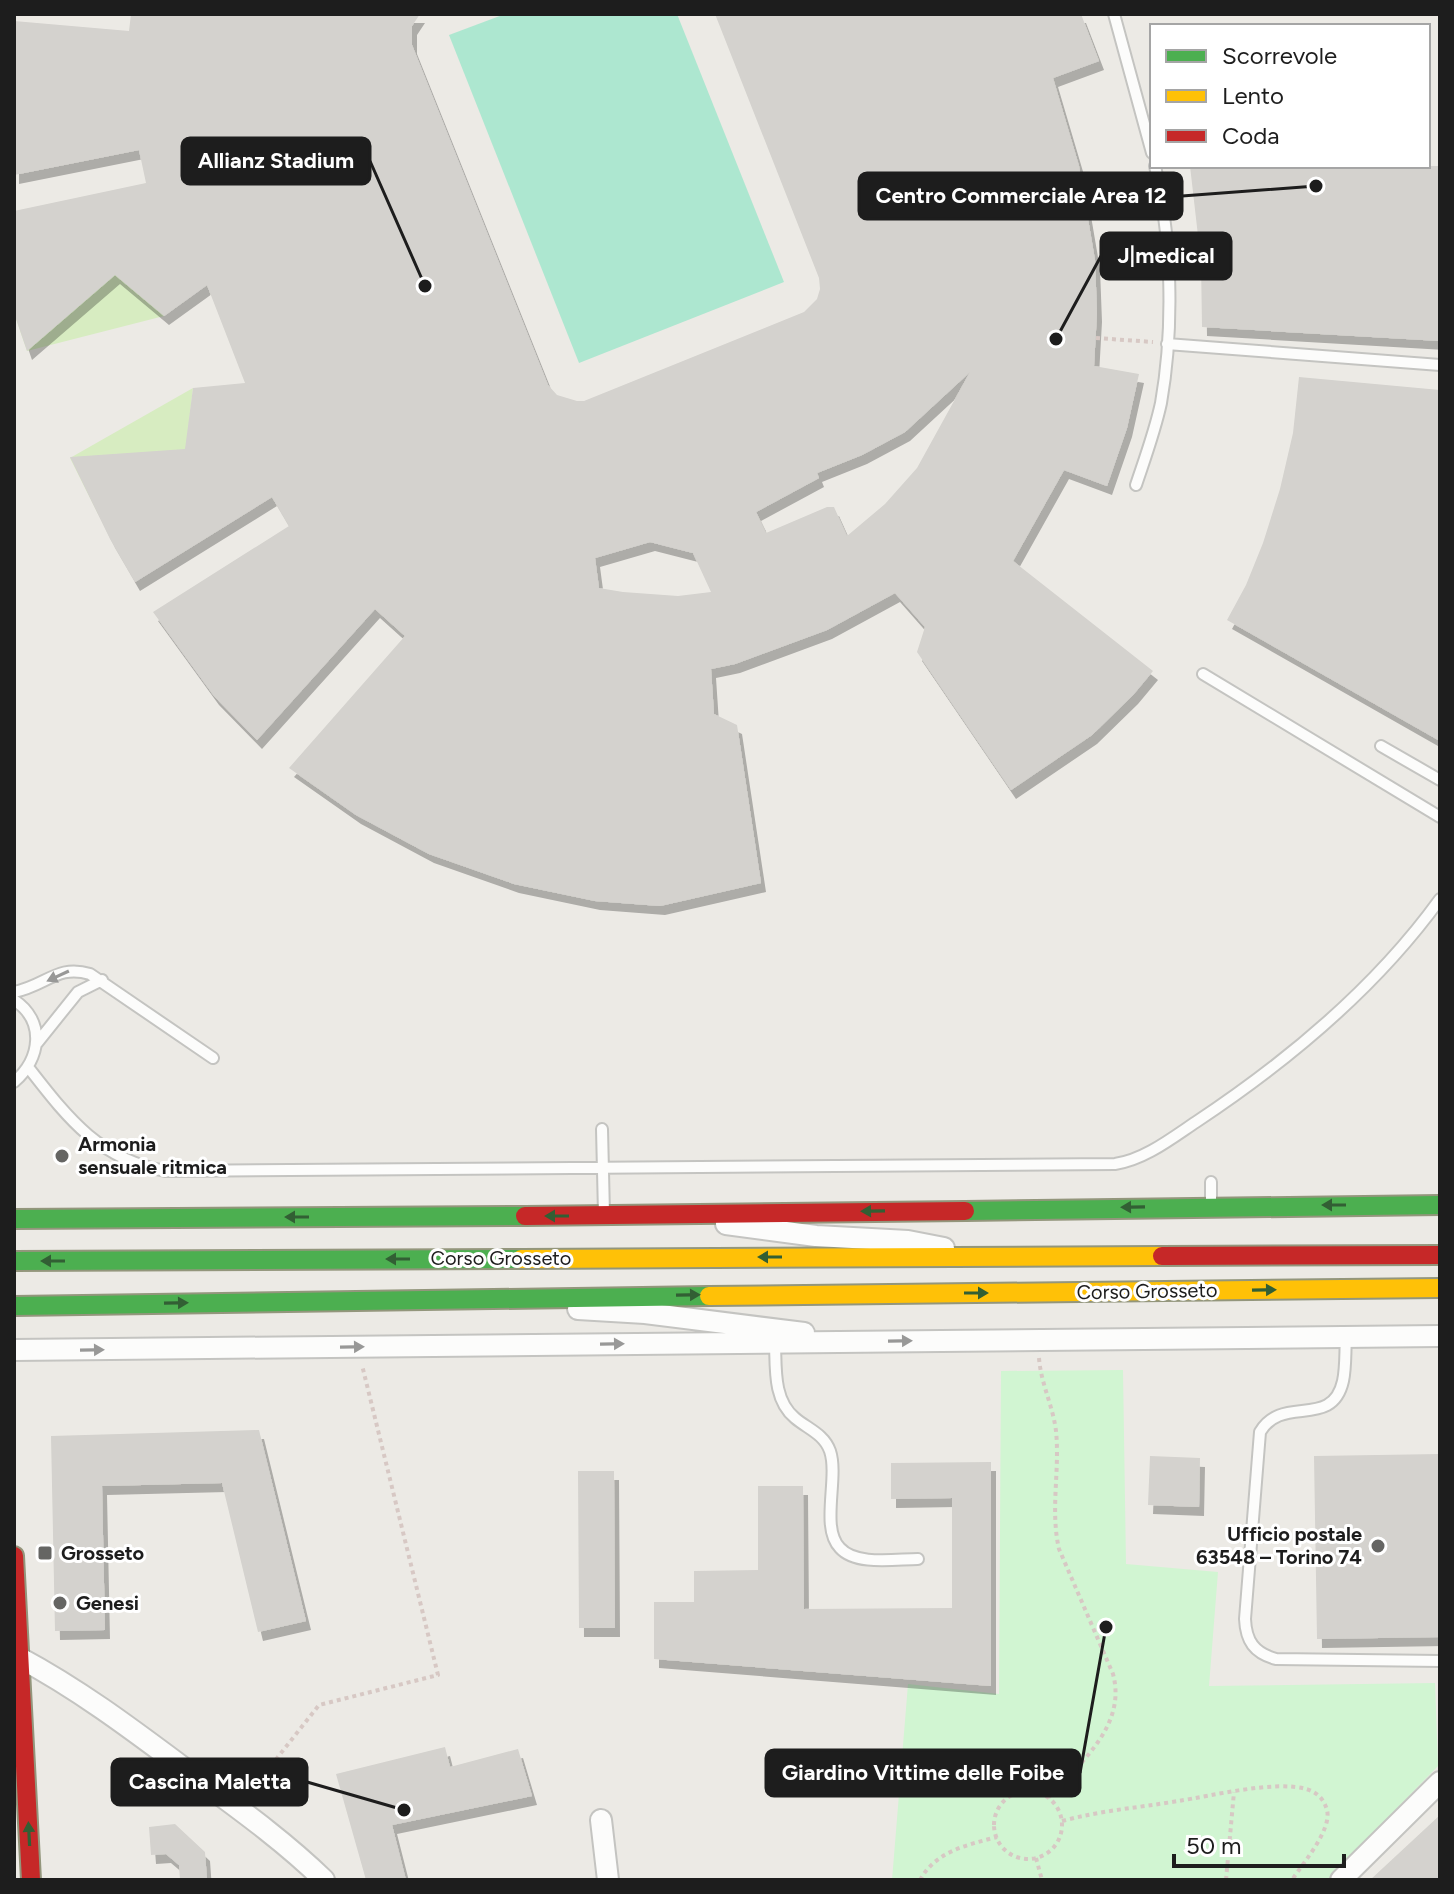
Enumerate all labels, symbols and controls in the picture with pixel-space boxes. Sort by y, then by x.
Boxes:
legend [1150,24,1430,168]
text: Scorrevole [1222,41,1337,70]
text: Lento [1222,81,1284,110]
text: Coda [1222,121,1280,150]
callout: Allianz Stadium [182,138,370,184]
text: Allianz Stadium [198,147,354,174]
callout: Centro Commerciale Area 12 [859,173,1182,219]
text: Centro Commerciale Area 12 [875,182,1167,209]
callout: J|medical [1101,233,1231,279]
text: J|medical [1117,242,1215,269]
one-way arrow [47,969,70,983]
place label: Armonia sensuale ritmica [78,1132,227,1179]
marker: Armonia sensuale ritmica [53,1147,71,1165]
one-way arrow [1321,1199,1346,1211]
one-way arrow [1120,1201,1145,1213]
one-way arrow [860,1205,885,1218]
one-way arrow [544,1210,569,1222]
one-way arrow [284,1211,309,1223]
street label: Corso Grosseto [431,1246,571,1270]
one-way arrow [757,1251,782,1263]
one-way arrow [385,1253,410,1265]
one-way arrow [40,1255,65,1267]
street label: Corso Grosseto [1076,1278,1218,1304]
one-way arrow [1252,1284,1277,1296]
one-way arrow [964,1287,989,1299]
one-way arrow [676,1289,701,1301]
one-way arrow [164,1296,189,1309]
one-way arrow [888,1335,913,1347]
one-way arrow [600,1338,625,1350]
one-way arrow [340,1341,365,1353]
one-way arrow [80,1344,105,1356]
place label: Ufficio postale 63548 – Torino 74 [1196,1522,1362,1569]
marker: Ufficio postale 63548 – Torino 74 [1369,1537,1387,1555]
place label: Grosseto [61,1541,145,1565]
marker: Grosseto [36,1544,54,1562]
place label: Genesi [76,1591,139,1615]
marker: Genesi [51,1594,69,1612]
callout: Giardino Vittime delle Foibe [766,1750,1080,1796]
callout: Cascina Maletta [112,1759,307,1805]
text: Giardino Vittime delle Foibe [782,1759,1064,1786]
text: Cascina Maletta [129,1768,291,1795]
scale bar [1174,1818,1344,1868]
one-way arrow [22,1821,35,1846]
text: 50 m [1186,1831,1242,1860]

